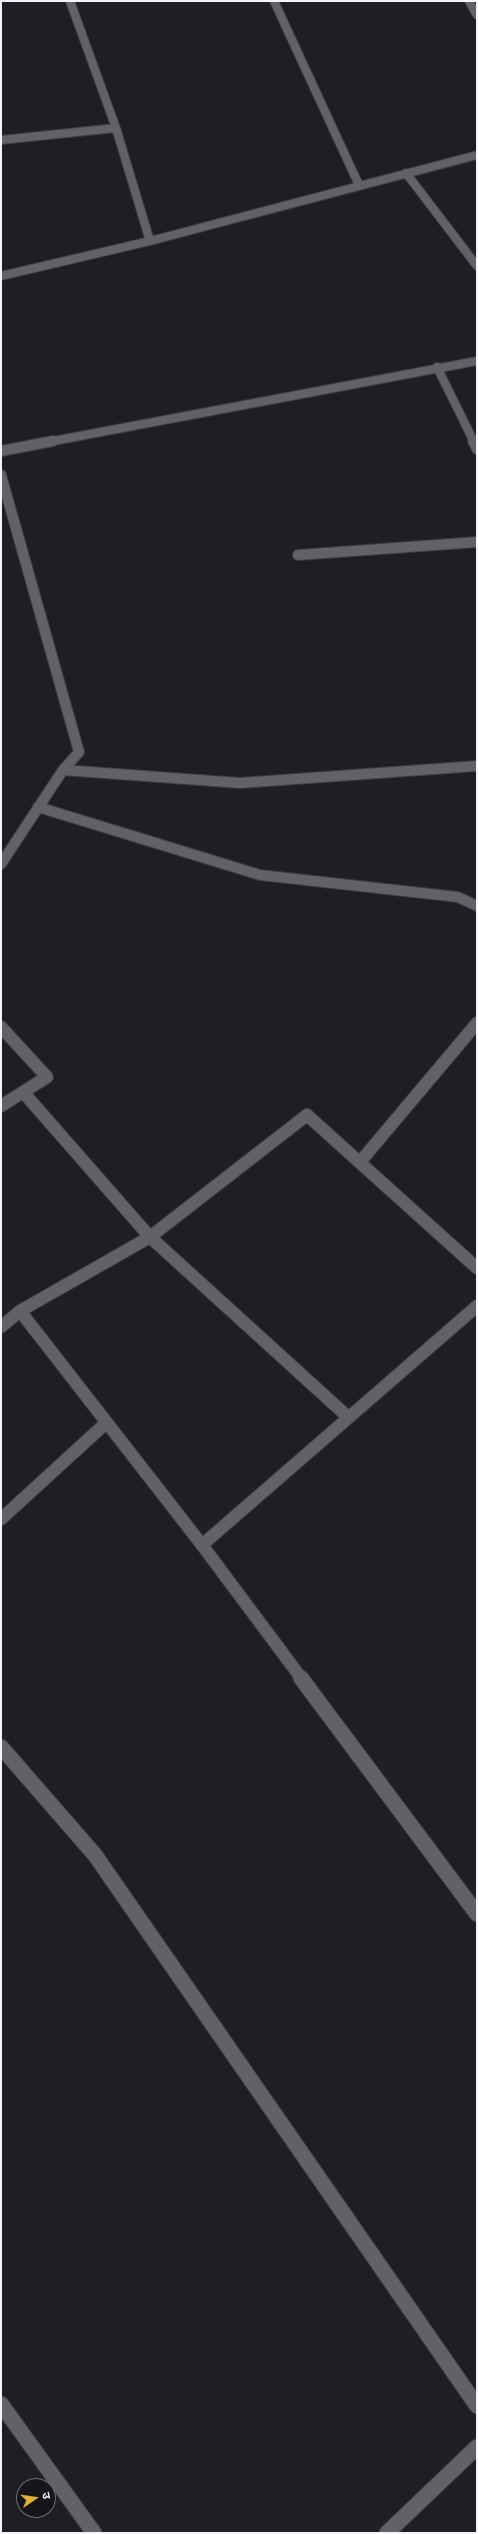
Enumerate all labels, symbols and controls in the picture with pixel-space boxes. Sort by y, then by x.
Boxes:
north arrow [16,2478,56,2518]
text: उ [39,2491,54,2500]

